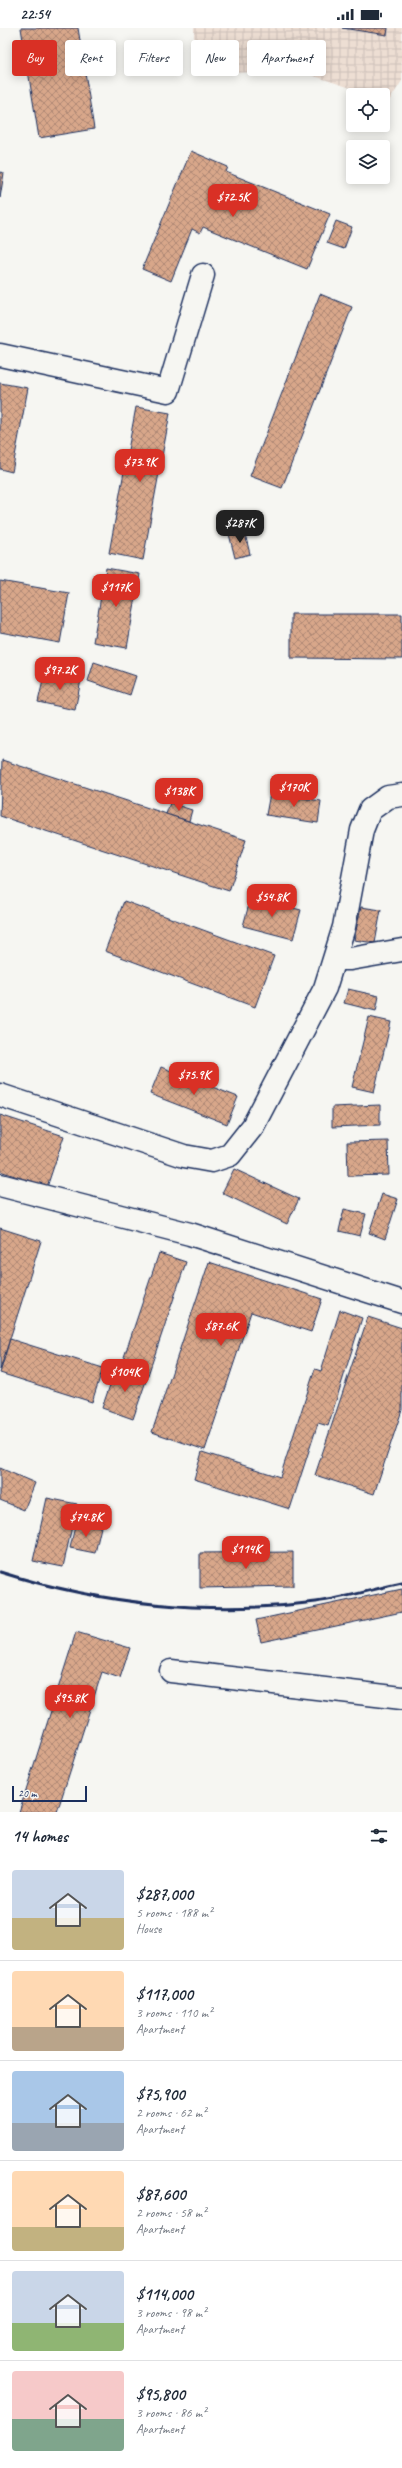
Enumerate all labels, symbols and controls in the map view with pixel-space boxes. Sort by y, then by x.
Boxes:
text: 22:54 [20,5,50,24]
chip: Buy [12,40,57,76]
chip: Rent [65,40,116,76]
chip: Filters [124,40,183,76]
chip: New [191,40,239,76]
chip: Apartment [247,40,326,76]
map controls [346,88,390,184]
button: locate [346,88,390,132]
button: layers [346,140,390,184]
pin: $72.5K [200,184,266,218]
text: $72.5K [217,189,249,205]
pin: $73.9K [107,449,173,483]
text: $73.9K [124,454,156,470]
pin: $287K [212,510,268,544]
text: $287K [225,515,255,531]
pin: $117K [88,574,144,608]
text: $117K [101,579,131,595]
pin: $97.2K [27,657,93,691]
text: $97.2K [44,662,76,678]
pin: $170K [266,774,322,808]
pin: $138K [151,778,207,812]
text: $170K [279,779,309,795]
text: $138K [164,783,194,799]
pin: $54.8K [239,884,305,918]
text: $54.8K [256,889,288,905]
pin: $75.9K [161,1062,227,1096]
text: $75.9K [178,1067,210,1083]
pin: $87.6K [188,1313,254,1347]
text: $87.6K [205,1318,237,1334]
pin: $104K [97,1359,153,1393]
text: $104K [110,1364,140,1380]
pin: $74.8K [53,1504,119,1538]
text: $74.8K [70,1509,102,1525]
pin: $114K [218,1536,274,1570]
text: $114K [231,1541,261,1557]
pin: $95.8K [37,1685,103,1719]
text: $95.8K [54,1690,86,1706]
scale bar [12,1784,87,1803]
text: 20 m [18,1786,37,1800]
icon: filters [368,1825,390,1847]
text: 14 homes [12,1826,68,1847]
text: $287,000 [136,1884,193,1905]
icon: home [44,1886,92,1934]
text: 5 rooms · 188 m² [136,1905,212,1921]
text: House [136,1921,161,1937]
text: $117,000 [136,1984,193,2005]
icon: home [44,1987,92,2035]
text: 3 rooms · 110 m² [136,2005,212,2021]
text: Apartment [136,2021,184,2037]
text: $75,900 [136,2084,185,2105]
icon: home [44,2087,92,2135]
text: 2 rooms · 62 m² [136,2105,206,2121]
text: Apartment [136,2121,184,2137]
text: $87,600 [136,2184,186,2205]
icon: home [44,2187,92,2235]
text: 2 rooms · 58 m² [136,2205,206,2221]
text: Apartment [136,2221,184,2237]
text: $114,000 [136,2284,193,2305]
icon: home [44,2287,92,2335]
text: 3 rooms · 98 m² [136,2305,206,2321]
text: Apartment [136,2321,184,2337]
text: $95,800 [136,2384,185,2405]
icon: home [44,2387,92,2435]
text: 3 rooms · 86 m² [136,2405,206,2421]
text: Apartment [136,2421,184,2437]

